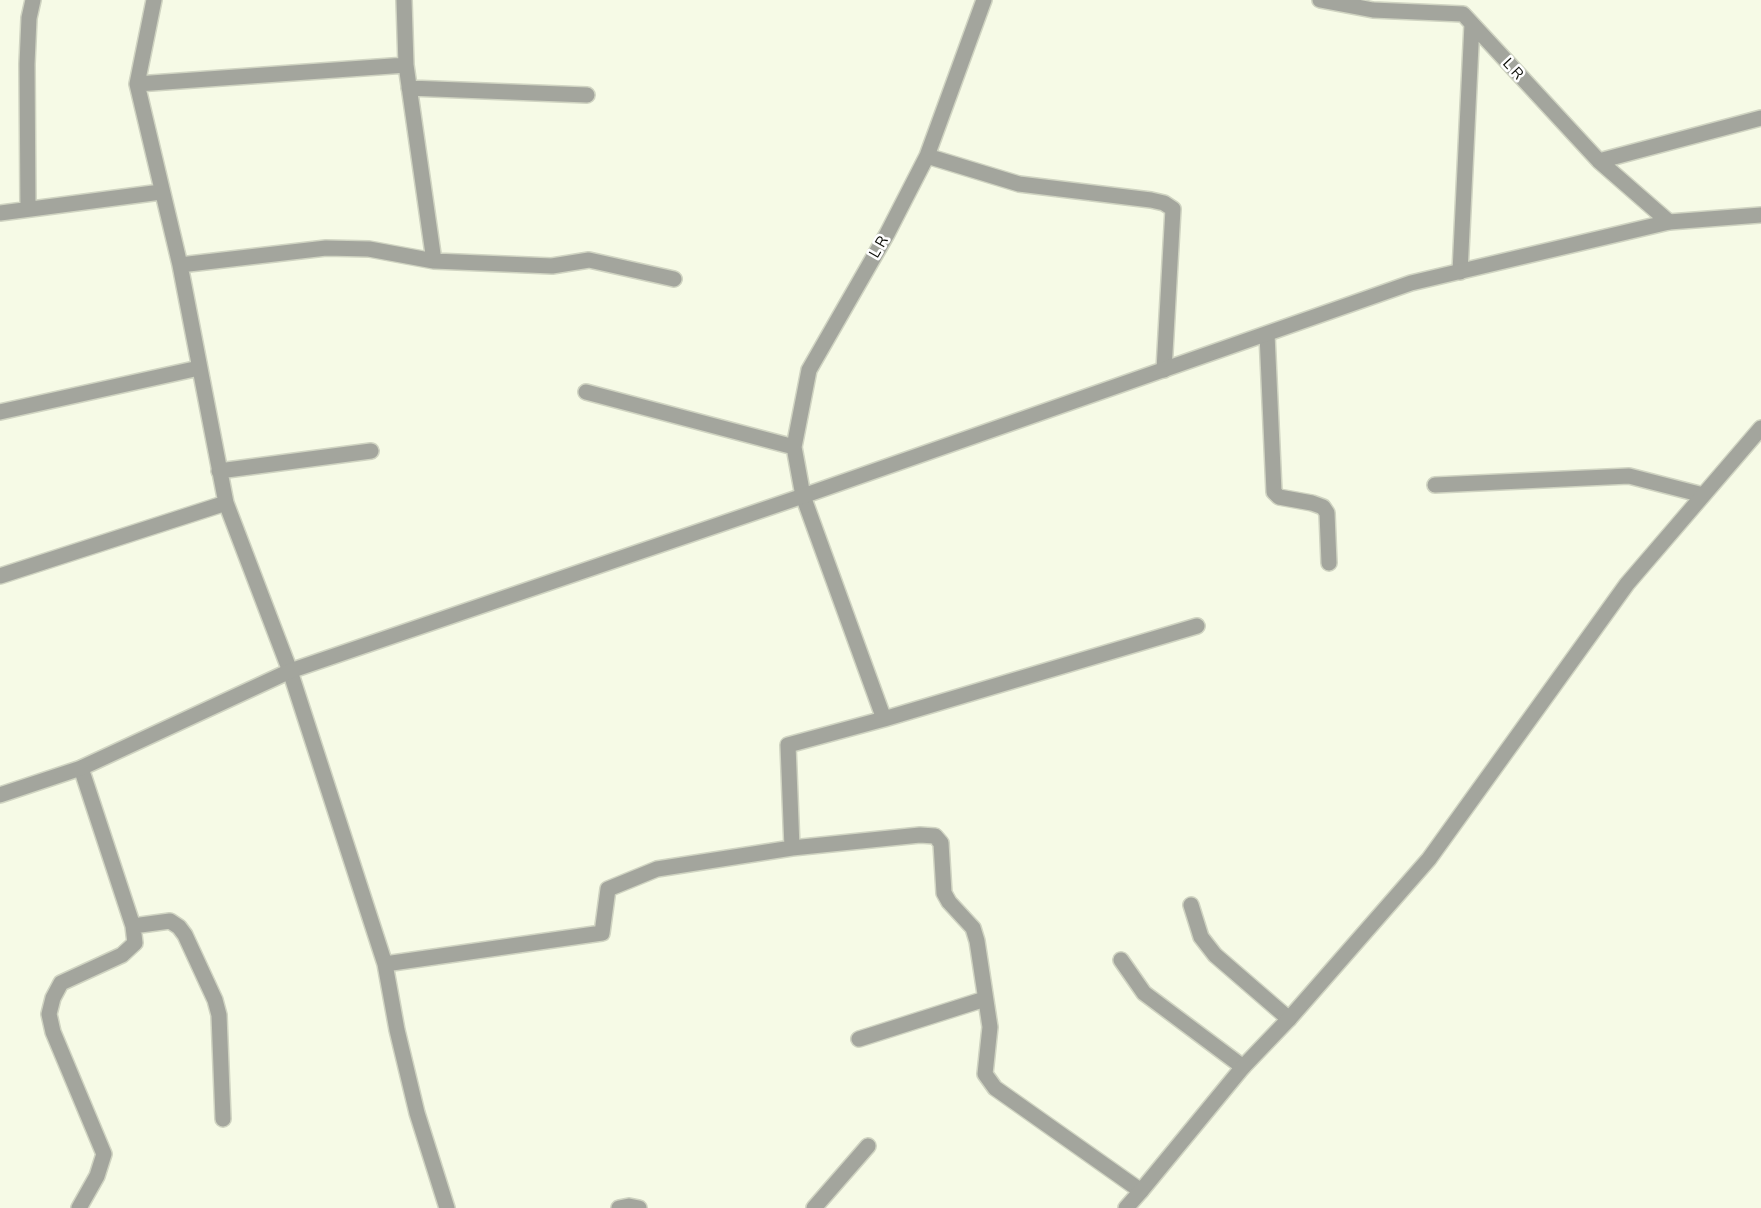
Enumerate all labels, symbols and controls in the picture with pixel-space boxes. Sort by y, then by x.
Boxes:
street label: L R [1499,55,1527,83]
street label: L R [866,233,892,261]

